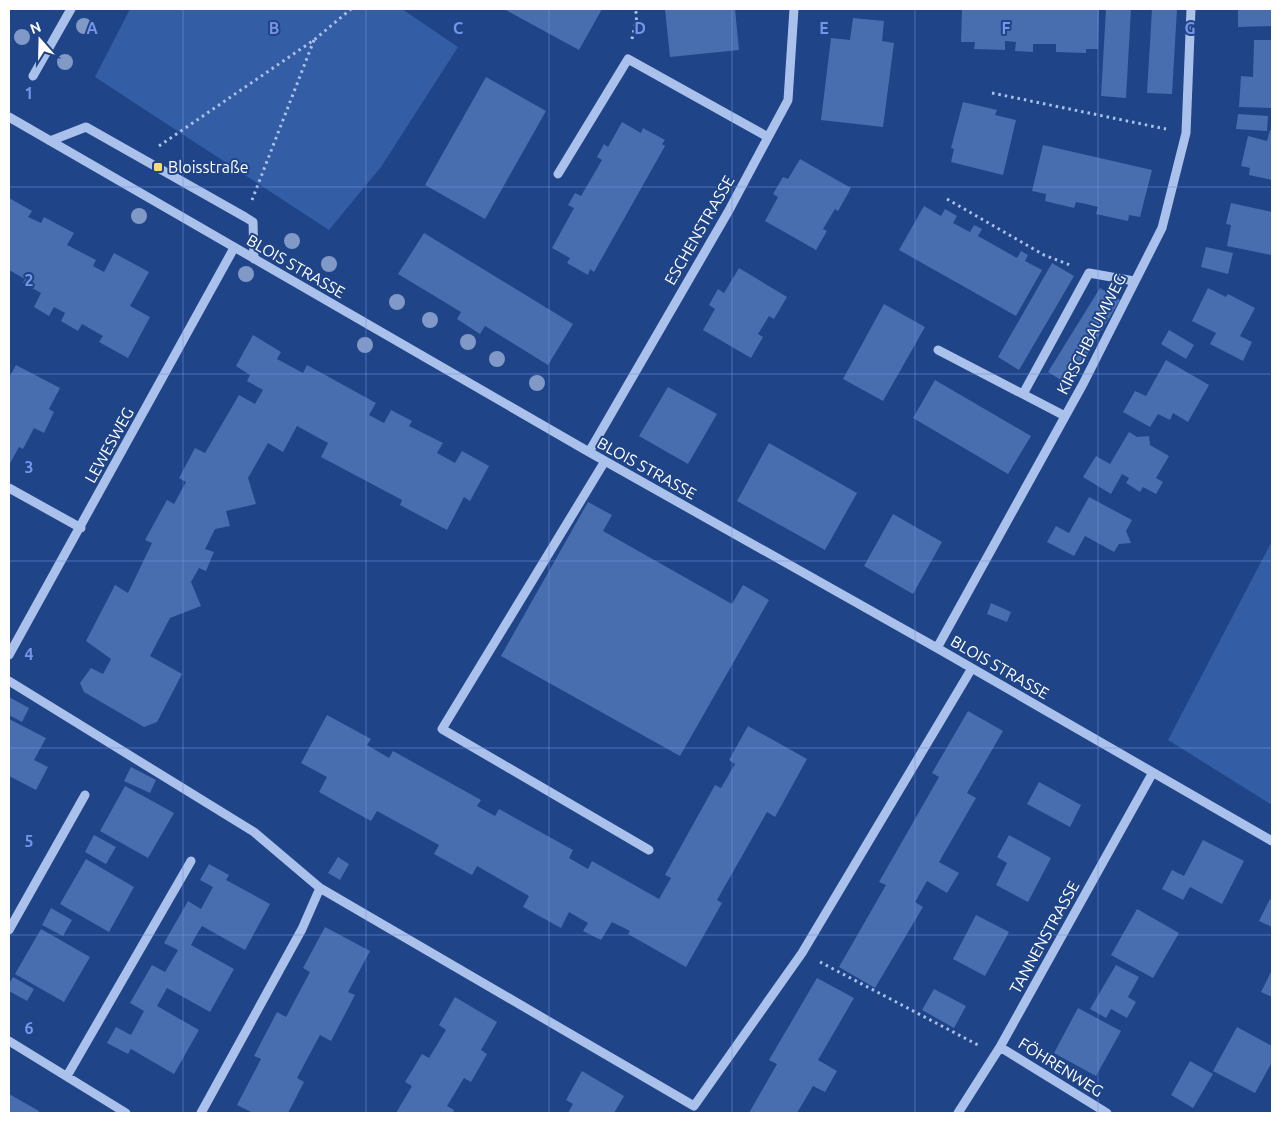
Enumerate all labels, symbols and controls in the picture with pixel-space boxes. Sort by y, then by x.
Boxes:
north arrow [15,15,65,65]
text: N [28,18,43,37]
text: A [86,19,98,37]
text: B [269,19,279,37]
text: C [453,19,463,37]
text: D [634,19,646,37]
text: E [819,19,829,37]
text: F [1002,19,1011,37]
text: G [1184,19,1196,37]
text: 1 [24,84,34,102]
place label: Bloisstraße [168,158,249,176]
marker: Bloisstraße [152,161,164,173]
street label: ESCHENSTRASSE [661,172,738,288]
street label: BLOIS STRASSE [244,231,348,301]
text: 2 [24,271,34,289]
street label: KIRSCHBAUMWEG [1053,271,1129,397]
street label: LEWESWEG [81,404,137,486]
street label: BLOIS STRASSE [594,433,700,503]
text: 3 [24,458,34,476]
street label: BLOIS STRASSE [948,632,1052,702]
text: 4 [24,645,34,663]
text: 5 [24,832,34,850]
street label: TANNENSTRASSE [1006,878,1082,996]
text: 6 [24,1019,34,1037]
street label: FÖHRENWEG [1015,1034,1107,1100]

